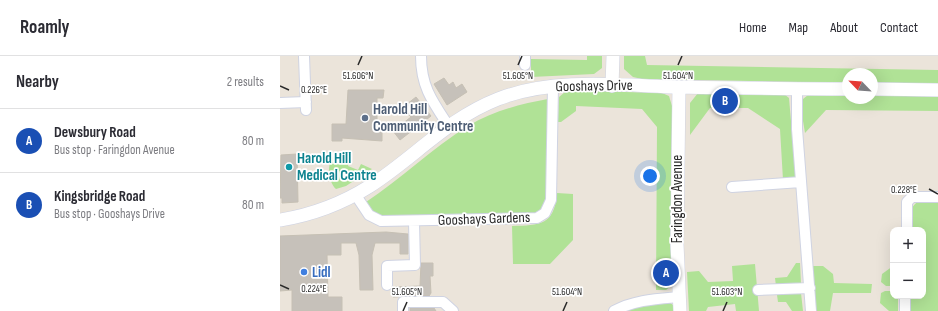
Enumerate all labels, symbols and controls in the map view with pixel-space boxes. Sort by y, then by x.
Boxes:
text: Roamly [20,16,70,39]
text: Home [739,19,767,36]
text: Map [789,19,808,36]
text: About [830,19,858,36]
text: Contact [880,19,918,36]
north arrow [842,68,878,104]
text: 51.606°N [343,70,373,82]
text: 51.605°N [503,70,533,82]
text: 51.604°N [663,70,693,82]
text: Nearby [16,72,59,92]
text: 2 results [227,74,264,90]
street label: Gooshays Drive [555,76,633,96]
text: 0.226°E [301,84,327,96]
pin: B [712,86,738,116]
place label: Harold Hill Community Centre [373,100,474,136]
marker: Harold Hill Community Centre [360,113,370,123]
text: Dewsbury Road [54,123,136,142]
text: A [26,133,32,149]
text: 80 m [242,133,264,149]
text: Bus stop · Faringdon Avenue [54,142,175,158]
place label: Harold Hill Medical Centre [297,149,377,185]
street label: Faringdon Avenue [668,155,687,243]
marker: Harold Hill Medical Centre [284,162,294,172]
your location [640,166,660,186]
text: 0.228°E [891,184,917,196]
text: Kingsbridge Road [54,187,145,206]
text: B [26,197,32,213]
text: 80 m [242,197,264,213]
text: Bus stop · Gooshays Drive [54,206,165,222]
street label: Gooshays Gardens [438,208,530,230]
map controls [890,227,926,299]
button: + [890,227,926,263]
pin: A [653,258,679,288]
place label: Lidl [312,263,331,282]
button: − [890,263,926,299]
marker: Lidl [299,267,309,277]
text: 0.224°E [301,283,327,295]
text: 51.605°N [392,286,422,298]
text: 51.604°N [552,286,582,298]
text: 51.603°N [712,286,742,298]

